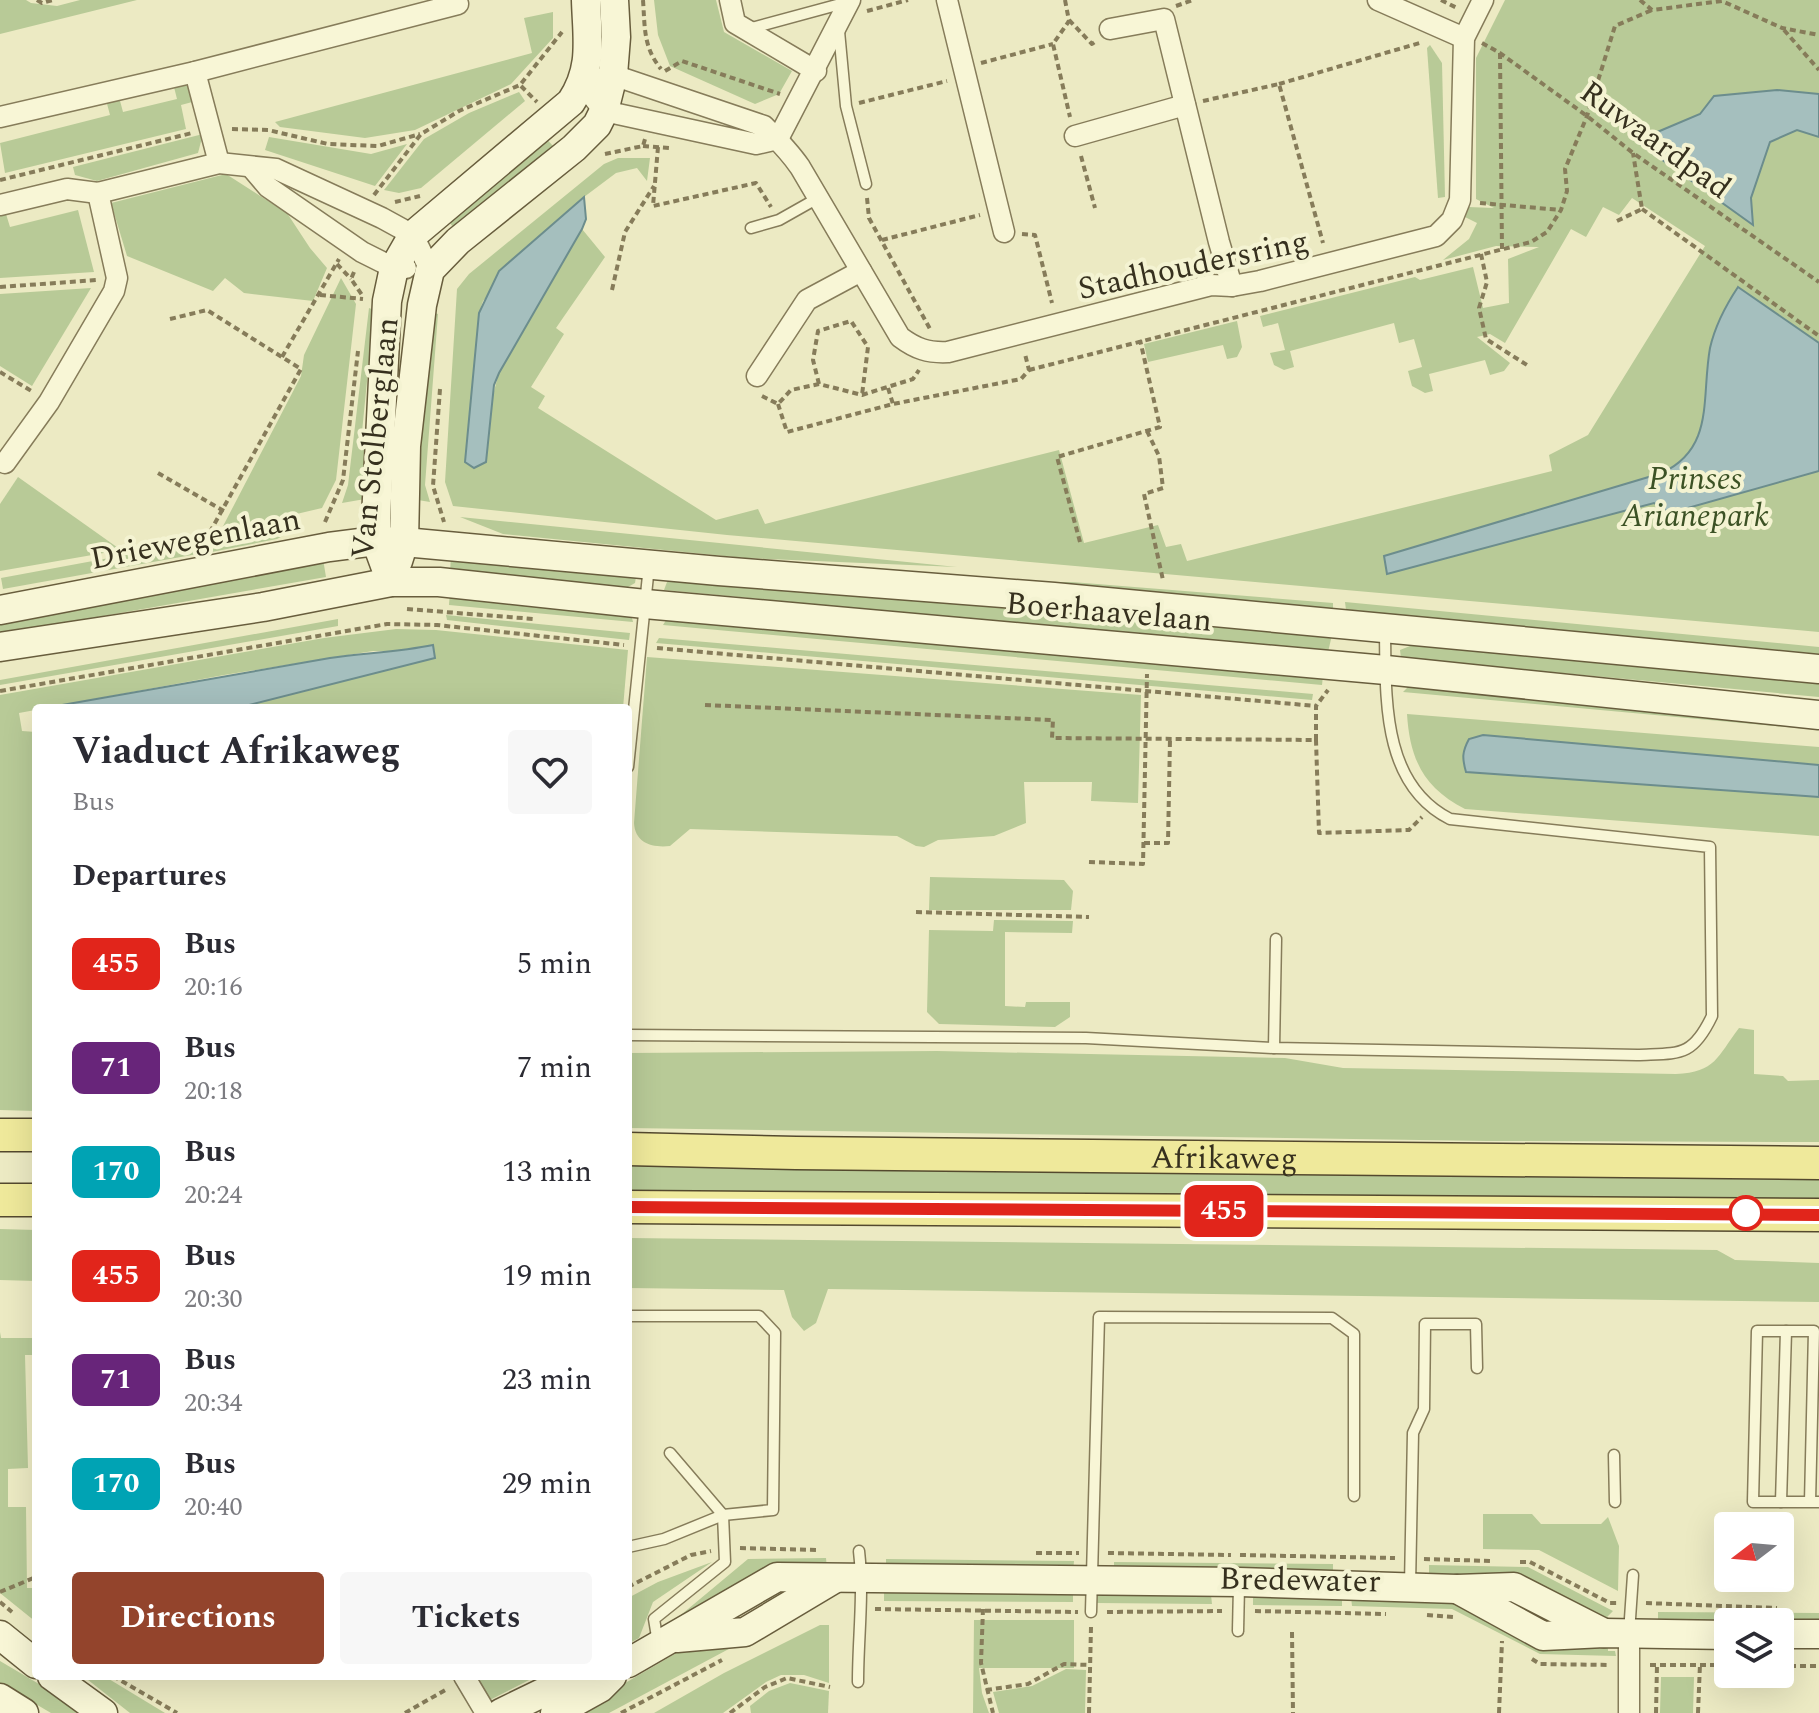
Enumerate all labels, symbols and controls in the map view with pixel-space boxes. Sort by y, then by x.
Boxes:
street label: Ruwaardpad [1569,68,1741,212]
street label: Stadhoudersring [1073,217,1313,314]
street label: Van Stolberglaan [338,315,413,561]
park label: Prinses Arianepark [1620,455,1769,541]
street label: Driewegenlaan [86,495,305,584]
street label: Boerhaavelaan [1004,579,1214,646]
text: Viaduct Afrikaweg [72,723,401,781]
button: heart [508,730,592,814]
text: Bus [72,782,115,822]
text: Departures [72,853,227,899]
text: Bus [184,921,236,967]
text: 5 min [517,941,592,987]
text: 455 [92,942,140,985]
text: 20:16 [184,967,243,1007]
text: Bus [184,1025,236,1071]
text: 7 min [517,1045,592,1091]
text: 71 [100,1046,132,1089]
text: 20:18 [184,1071,243,1111]
text: Bus [184,1129,236,1175]
street label: Afrikaweg [1150,1133,1298,1184]
text: 13 min [502,1149,592,1195]
text: 170 [92,1150,140,1193]
text: 20:24 [184,1175,243,1215]
line badge: 455 [1178,1185,1270,1237]
text: 455 [1200,1189,1248,1232]
unlabelled marker [1729,1196,1763,1230]
text: Bus [184,1233,236,1279]
text: 19 min [502,1253,592,1299]
text: 455 [92,1254,140,1297]
text: 20:30 [184,1279,243,1319]
text: Bus [184,1337,236,1383]
text: 23 min [502,1357,592,1403]
text: 71 [100,1358,132,1401]
text: 20:34 [184,1383,243,1423]
text: Bus [184,1441,236,1487]
text: 29 min [502,1461,592,1507]
text: 170 [92,1462,140,1505]
text: 20:40 [184,1487,243,1527]
north arrow [1714,1512,1794,1592]
map controls [1714,1512,1794,1688]
street label: Bredewater [1219,1555,1381,1606]
button: Directions [72,1572,324,1664]
button: Tickets [340,1572,592,1664]
button: layers [1714,1608,1794,1688]

